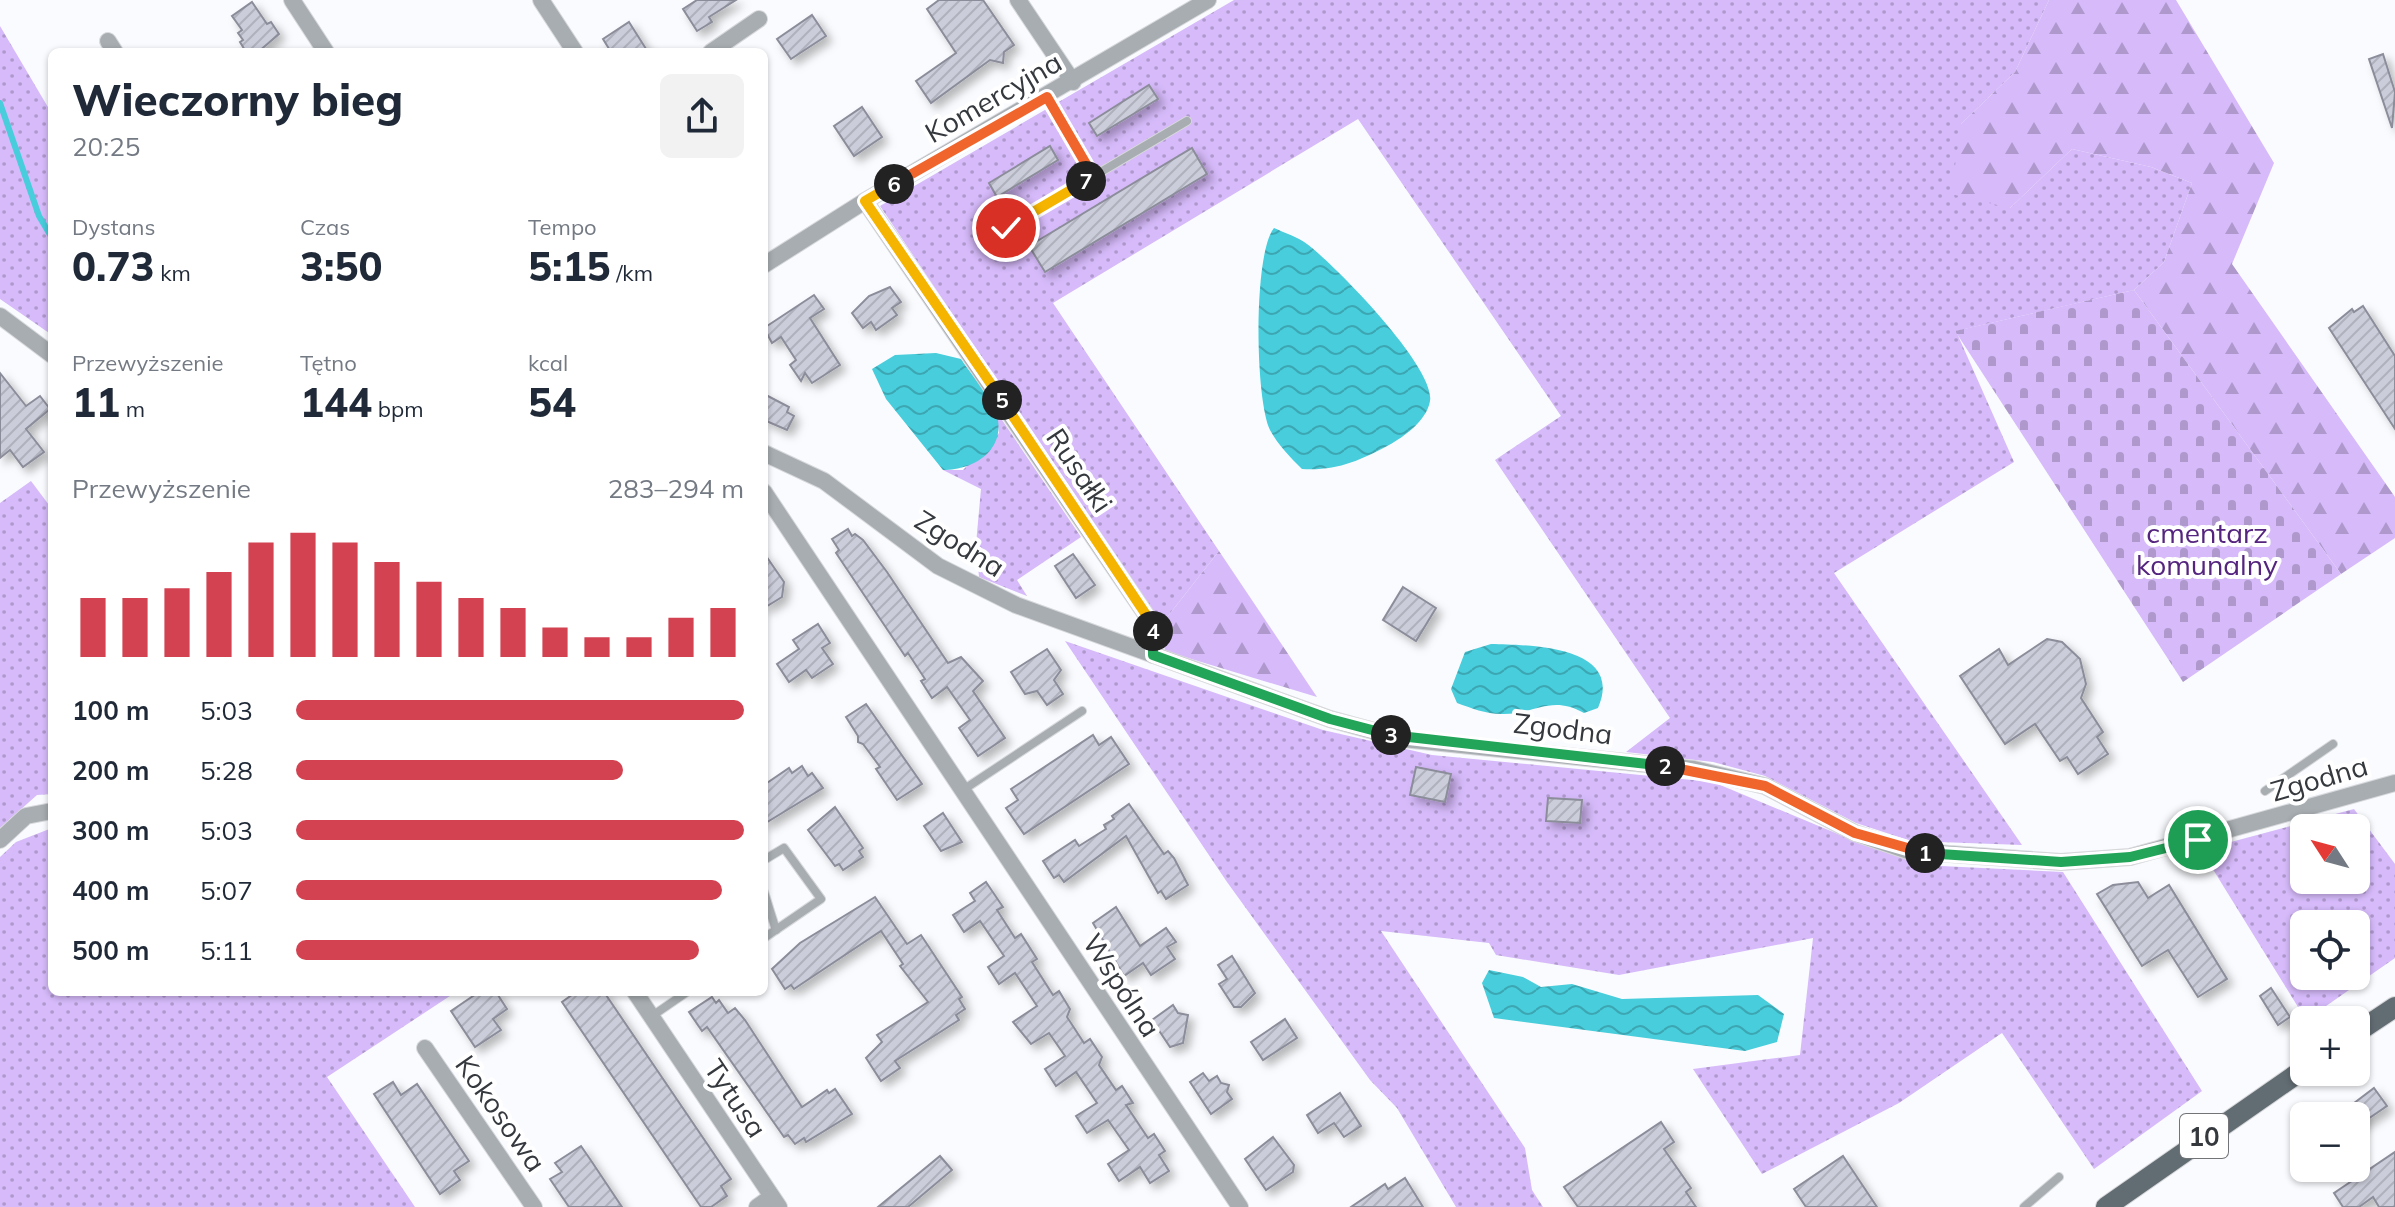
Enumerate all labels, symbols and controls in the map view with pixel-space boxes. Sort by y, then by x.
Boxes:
street label: Komercyjna [918,44,1068,150]
text: Wieczorny bieg [72,72,403,127]
button: share [660,74,744,158]
text: 20:25 [72,130,140,163]
pin: 7 [1066,161,1106,201]
pin: 6 [874,164,914,204]
text: 7 [1079,167,1093,195]
text: 6 [887,170,901,198]
pin [972,194,1040,262]
icon: check [984,206,1028,250]
text: Dystans [72,213,155,241]
text: Czas [300,213,350,241]
text: Tempo [528,213,597,241]
text: 0.73 [72,241,154,291]
text: 3:50 [300,241,382,291]
text: 5:15 [528,241,610,291]
text: km [154,259,191,287]
text: /km [610,259,653,287]
text: Przewyższenie [72,349,223,377]
text: Tętno [300,349,357,377]
text: kcal [528,349,568,377]
text: 11 [72,377,120,427]
text: 144 [300,377,372,427]
text: 54 [528,377,576,427]
pin: 5 [982,380,1022,420]
text: 5 [995,386,1009,414]
text: m [120,395,145,423]
text: bpm [372,395,423,423]
street label: Rusałki [1039,421,1121,519]
text: Przewyższenie [72,472,251,505]
text: 283–294 m [608,472,744,505]
street label: Zgodna [909,502,1011,584]
park label: cmentarz komunalny [2136,515,2278,582]
pin: 4 [1133,611,1173,651]
text: 4 [1146,617,1160,645]
text: 100 m [72,694,149,727]
text: 5:03 [200,694,253,727]
street label: Zgodna [1512,705,1614,751]
pin: 3 [1371,715,1411,755]
text: 3 [1384,721,1398,749]
pin: 2 [1645,746,1685,786]
street label: Zgodna [2267,748,2371,808]
text: 2 [1658,752,1672,780]
text: 200 m [72,754,149,787]
text: 5:28 [200,754,253,787]
pin [2164,806,2232,874]
text: 300 m [72,814,149,847]
text: 5:03 [200,814,253,847]
north arrow [2290,814,2370,894]
map controls [2290,814,2370,1182]
icon: arrive [2176,818,2220,862]
pin: 1 [1905,833,1945,873]
text: 1 [1918,839,1932,867]
text: 400 m [72,874,149,907]
text: 5:07 [200,874,253,907]
button: locate [2290,910,2370,990]
street label: Wspólna [1076,927,1168,1043]
text: 500 m [72,934,149,967]
text: 5:11 [200,934,253,967]
button: + [2290,1006,2370,1086]
street label: Kokosowa [448,1048,554,1178]
street label: Tytusa [697,1052,775,1144]
button: − [2290,1102,2370,1182]
road number: 10 [2180,1114,2228,1158]

